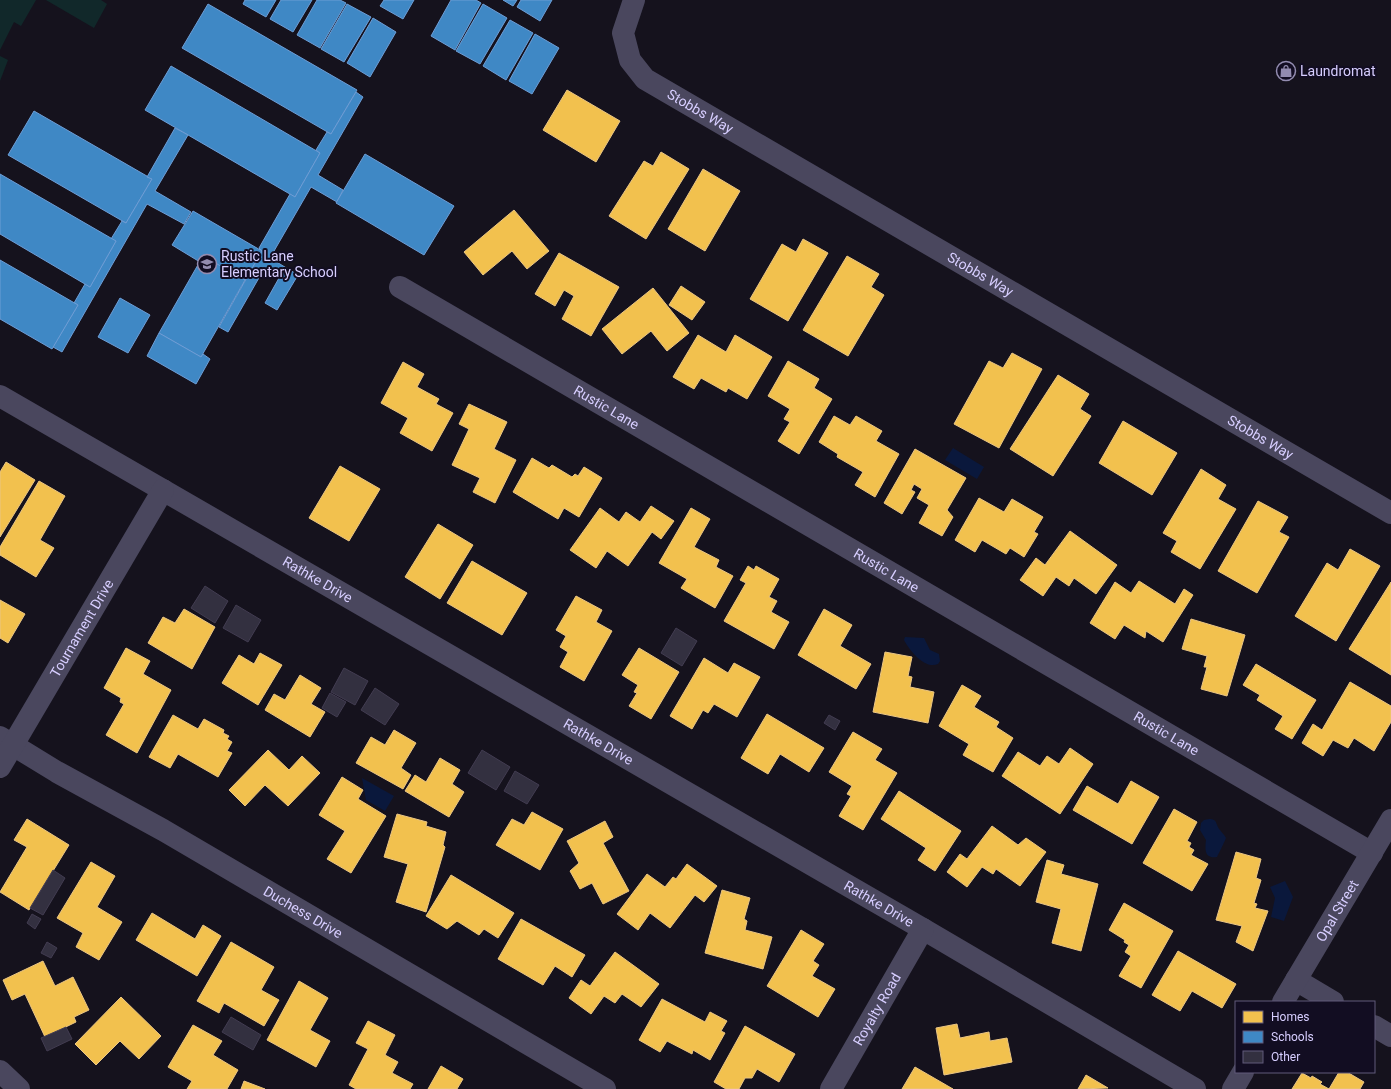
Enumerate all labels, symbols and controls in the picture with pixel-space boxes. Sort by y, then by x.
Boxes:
shop icon: Laundromat [1275,60,1297,82]
place label: Laundromat [1300,63,1376,79]
street label: Stobbs Way [665,86,737,137]
place label: Rustic Lane Elementary School [221,248,337,280]
street label: Stobbs Way [945,249,1017,300]
school or university icon: Rustic Lane Elementary School [196,253,218,275]
street label: Rustic Lane [571,382,642,432]
street label: Stobbs Way [1225,412,1297,463]
street label: Rustic Lane [851,545,922,596]
street label: Rathke Drive [280,553,356,606]
street label: Tournament Drive [47,577,117,680]
street label: Rustic Lane [1131,708,1202,759]
street label: Rathke Drive [561,715,636,768]
street label: Rathke Drive [841,877,917,930]
street label: Opal Street [1313,877,1362,945]
street label: Duchess Drive [261,883,345,941]
street label: Royalty Road [850,970,904,1048]
legend [1235,1001,1375,1073]
text: Homes [1271,1010,1309,1024]
text: Schools [1271,1030,1314,1044]
text: Other [1271,1050,1300,1064]

